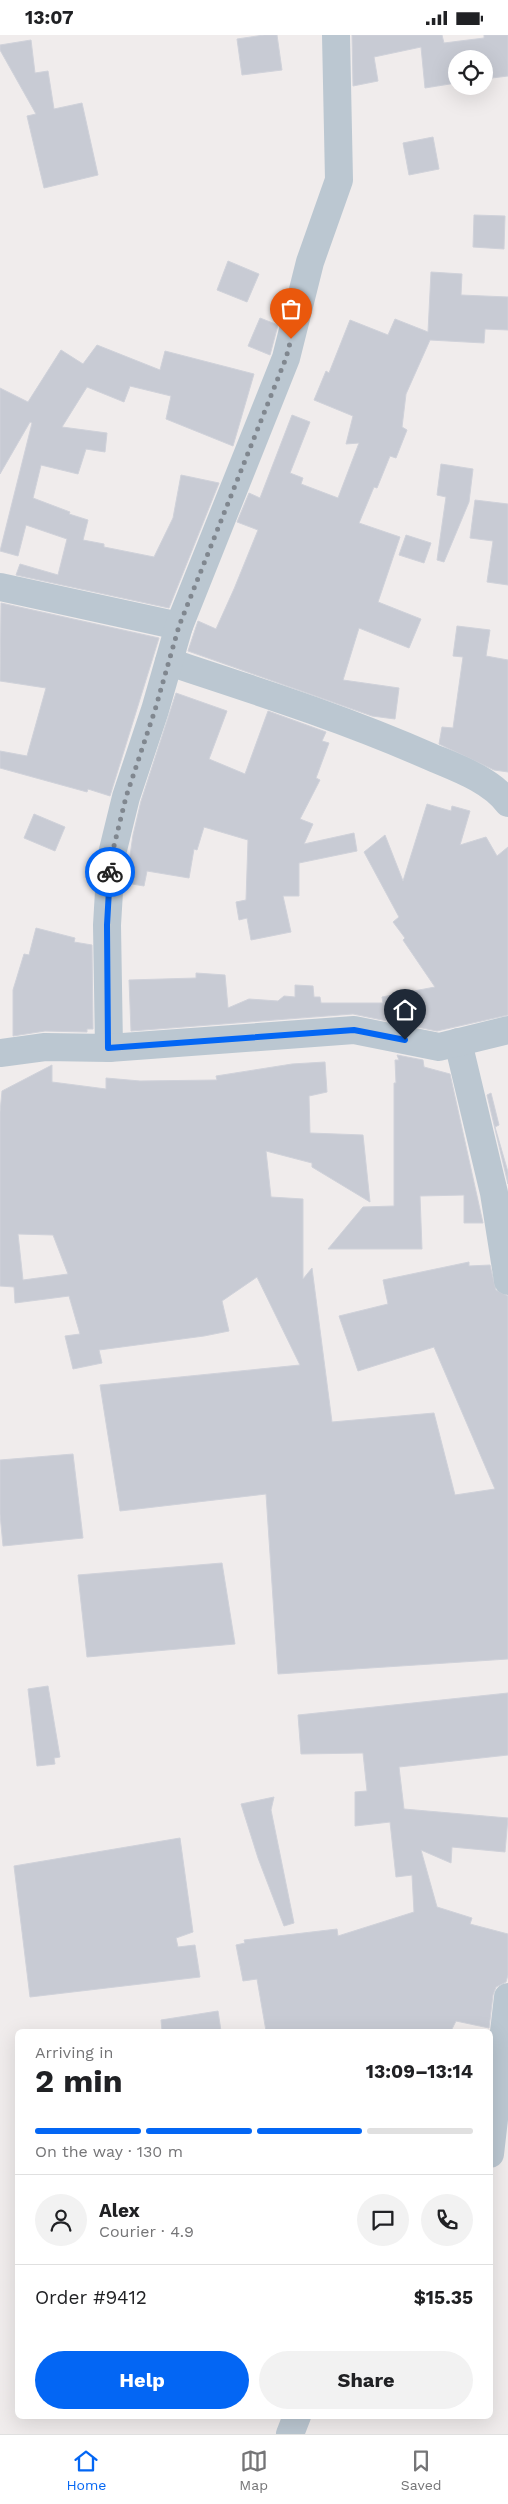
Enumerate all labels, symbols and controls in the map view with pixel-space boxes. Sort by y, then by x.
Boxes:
text: 13:07 [25,6,74,29]
map controls [448,50,493,95]
button: locate [448,50,493,95]
pin [270,288,312,339]
icon: bag [277,295,305,323]
courier [85,847,135,897]
icon: bike [96,858,124,886]
pin [384,989,426,1040]
icon: home [391,996,419,1024]
text: Arriving in [35,2043,113,2062]
text: 13:09–13:14 [366,2060,473,2083]
text: 2 min [35,2062,123,2100]
text: On the way · 130 m [35,2142,183,2161]
button: person [35,2194,87,2246]
button: chat [357,2194,409,2246]
button: phone [421,2194,473,2246]
text: Alex [99,2199,140,2222]
text: Courier · 4.9 [99,2222,194,2241]
text: Order #9412 [35,2286,147,2309]
text: $15.35 [414,2286,473,2309]
button: Help [35,2351,249,2409]
button: Share [259,2351,473,2409]
tab: Home [66,2447,106,2493]
tab: Map [239,2447,268,2493]
tab: Saved [401,2447,442,2493]

